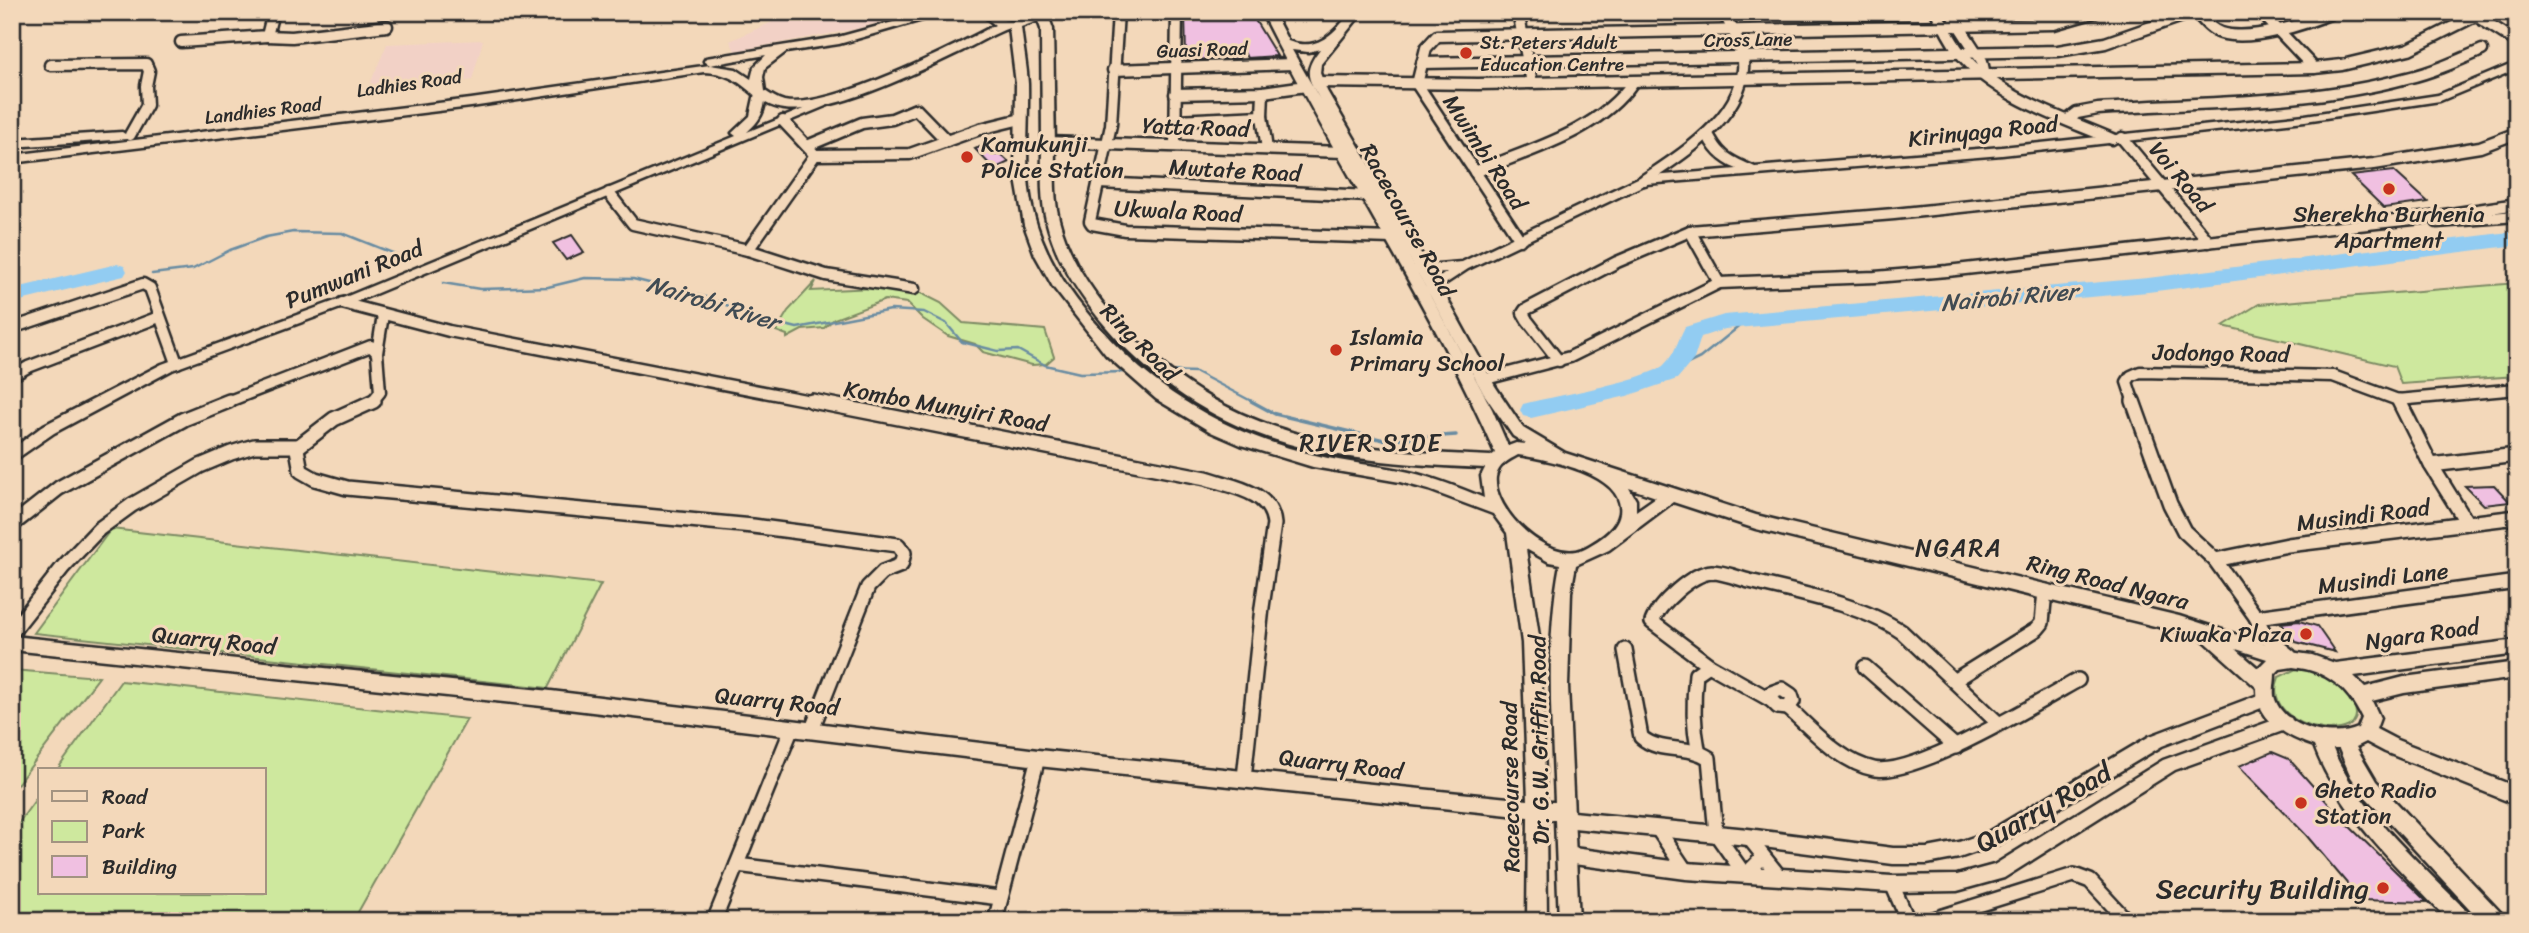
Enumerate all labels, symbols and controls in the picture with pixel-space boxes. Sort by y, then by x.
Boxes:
street label: Cross Lane [1703,22,1793,57]
place label: St. Peters Adult Education Centre [1480,26,1624,81]
street label: Guasi Road [1156,31,1249,68]
marker: St. Peters Adult Education Centre [1458,45,1474,61]
street label: Ladhies Road [354,59,466,107]
street label: Mwimbi Road [1431,86,1539,220]
street label: Landhies Road [203,87,324,134]
street label: Kirinyaga Road [1906,103,2062,160]
street label: Yatta Road [1142,105,1252,150]
place label: Kamukunji Police Station [981,124,1124,191]
street label: Voi Road [2138,132,2225,224]
street label: Racecourse Road [1348,136,1468,307]
street label: Mwtate Road [1168,147,1304,195]
marker: Kamukunji Police Station [959,149,975,165]
marker: Sherekha Burhenia Apartment [2381,181,2397,197]
street label: Ukwala Road [1113,188,1245,235]
place label: Sherekha Burhenia Apartment [2293,194,2485,261]
street label: Pumwani Road [279,227,431,321]
water label: Nairobi River [642,263,788,344]
water label: Nairobi River [1939,270,2083,324]
street label: Ring Road [1090,293,1191,393]
place label: Islamia Primary School [1349,317,1505,384]
street label: Jodongo Road [2151,332,2292,375]
marker: Islamia Primary School [1328,342,1344,358]
street label: Kombo Munyiri Road [841,368,1053,445]
district label: RIVER SIDE [1299,422,1443,464]
street label: Musindi Road [2294,487,2434,544]
district label: NGARA [1915,527,2003,569]
street label: Ring Road Ngara [2022,543,2194,623]
street label: Musindi Lane [2315,550,2451,607]
street label: Ngara Road [2362,606,2484,663]
street label: Quarry Road [150,614,280,668]
place label: Kiwaka Plaza [2160,614,2292,655]
marker: Kiwaka Plaza [2298,626,2314,642]
street label: Dr. G.W. Griffin Road [1517,633,1562,845]
street label: Quarry Road [713,675,843,729]
street label: Racecourse Road [1488,699,1532,873]
street label: Quarry Road [1277,737,1407,793]
street label: Quarry Road [1965,747,2123,867]
legend [38,768,266,894]
place label: Gheto Radio Station [2315,770,2437,837]
text: Road [102,778,149,816]
marker: Gheto Radio Station [2293,795,2309,811]
text: Park [102,812,145,850]
text: Building [102,848,178,886]
place label: Security Building [2156,864,2369,913]
marker: Security Building [2375,880,2391,896]

